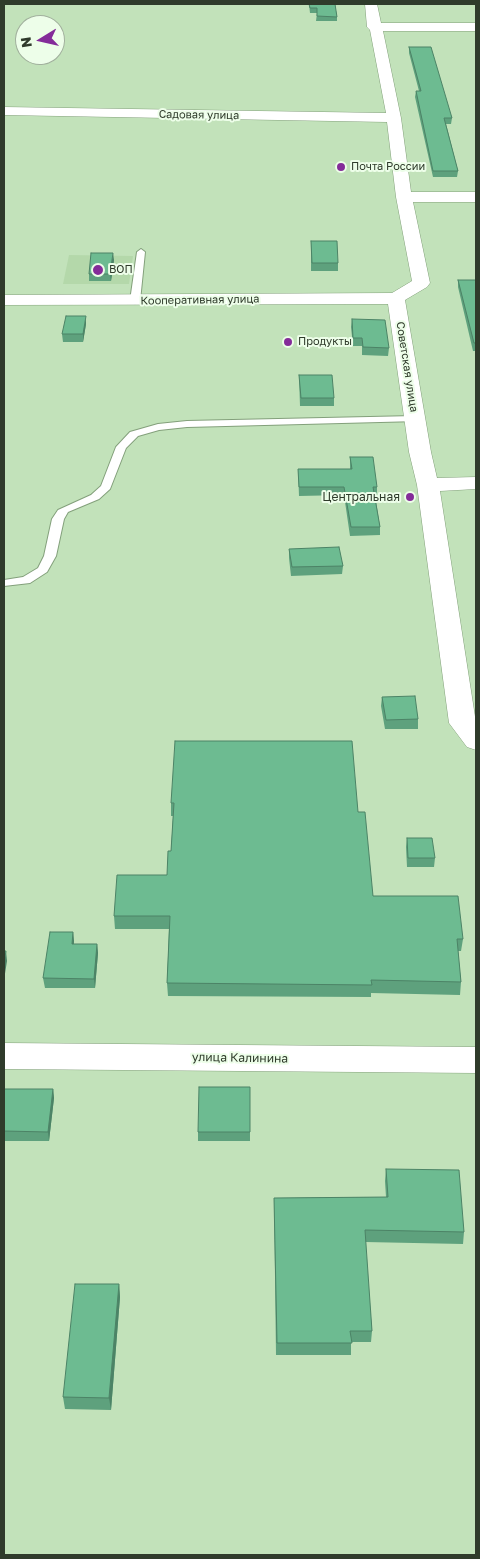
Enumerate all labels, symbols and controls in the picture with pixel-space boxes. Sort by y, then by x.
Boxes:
north arrow [15,15,65,65]
text: N [16,36,35,49]
street label: Садовая улица [159,108,239,122]
place label: Почта России [351,160,425,174]
marker: Почта России [335,161,347,173]
marker: ВОП [91,263,105,277]
place label: ВОП [109,263,133,277]
street label: Кооперативная улица [140,292,260,308]
street label: Советская улица [393,321,421,413]
place label: Продукты [298,335,352,349]
marker: Продукты [282,336,294,348]
place label: Центральная [322,490,400,504]
marker: Центральная [404,491,416,503]
street label: улица Калинина [192,1050,288,1066]

